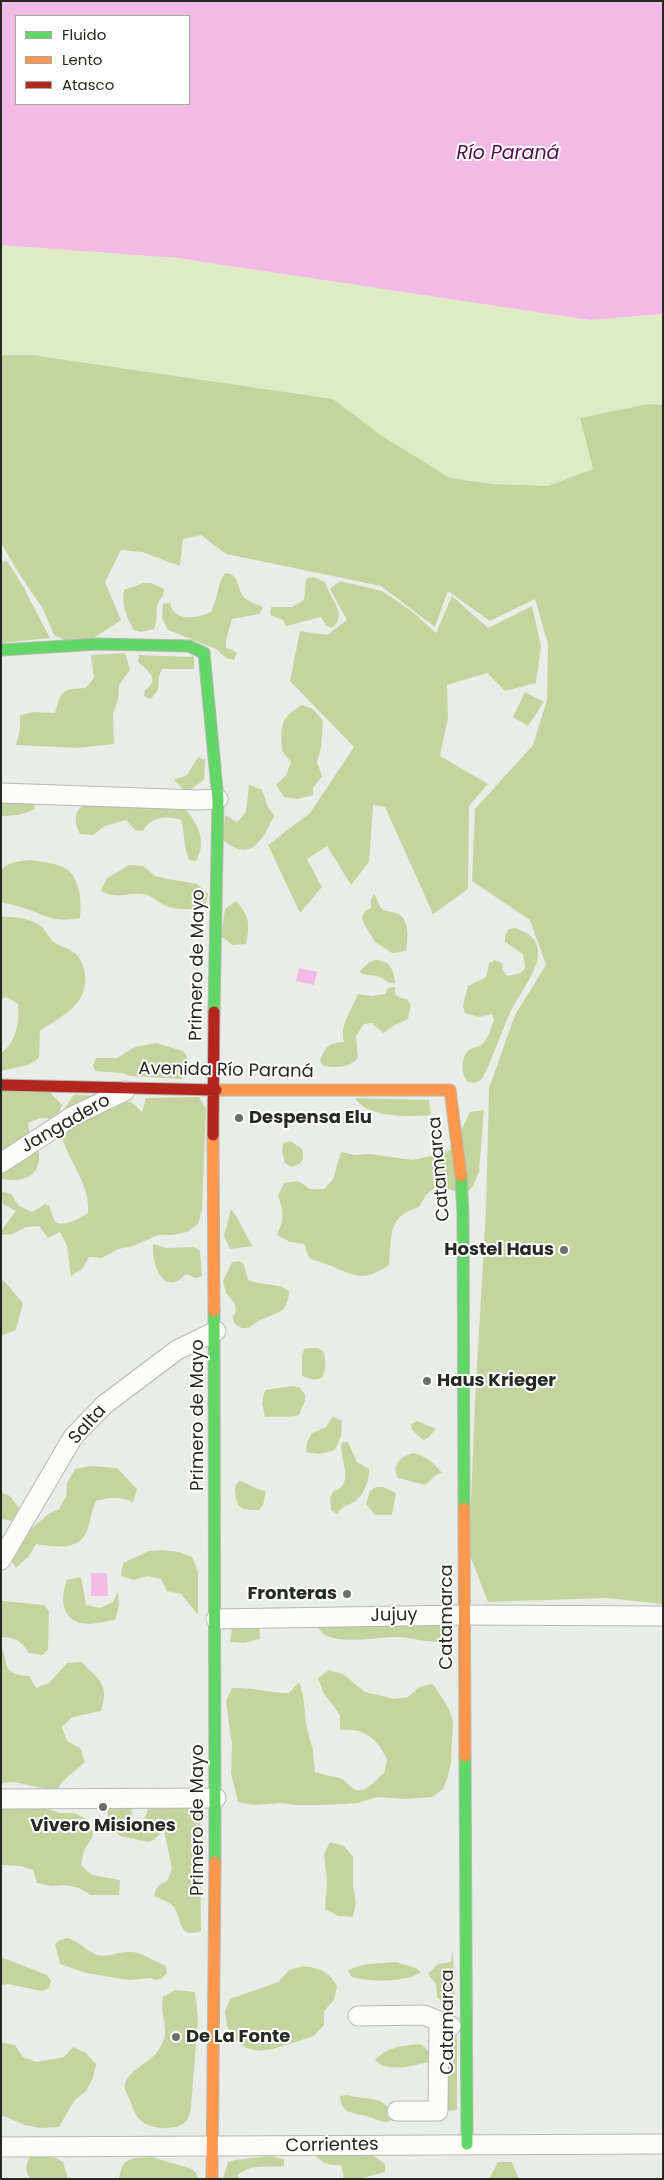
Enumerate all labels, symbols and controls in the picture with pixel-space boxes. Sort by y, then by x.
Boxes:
legend [15,15,190,105]
text: Fluido [62,24,106,45]
text: Lento [62,49,102,70]
text: Atasco [62,74,114,95]
water label: Río Paraná [457,143,559,165]
street label: Primero de Mayo [186,889,210,1041]
street label: Avenida Río Paraná [138,1059,314,1083]
street label: Jangadero [18,1090,114,1158]
place label: Despensa Elu [249,1107,372,1129]
marker: Despensa Elu [233,1112,245,1124]
street label: Catamarca [425,1116,455,1222]
place label: Hostel Haus [444,1239,554,1261]
marker: Hostel Haus [558,1244,570,1256]
street label: Primero de Mayo [187,1339,209,1491]
place label: Haus Krieger [437,1370,556,1392]
marker: Haus Krieger [421,1375,433,1387]
street label: Salta [65,1401,111,1449]
street label: Catamarca [436,1564,458,1670]
place label: Fronteras [247,1583,337,1605]
marker: Fronteras [341,1588,353,1600]
street label: Jujuy [370,1605,418,1627]
street label: Primero de Mayo [187,1744,209,1896]
marker: Vivero Misiones [97,1801,109,1813]
place label: Vivero Misiones [30,1815,176,1837]
street label: Catamarca [437,1969,459,2075]
place label: De La Fonte [186,2026,290,2048]
marker: De La Fonte [170,2031,182,2043]
street label: Corrientes [285,2134,379,2158]

